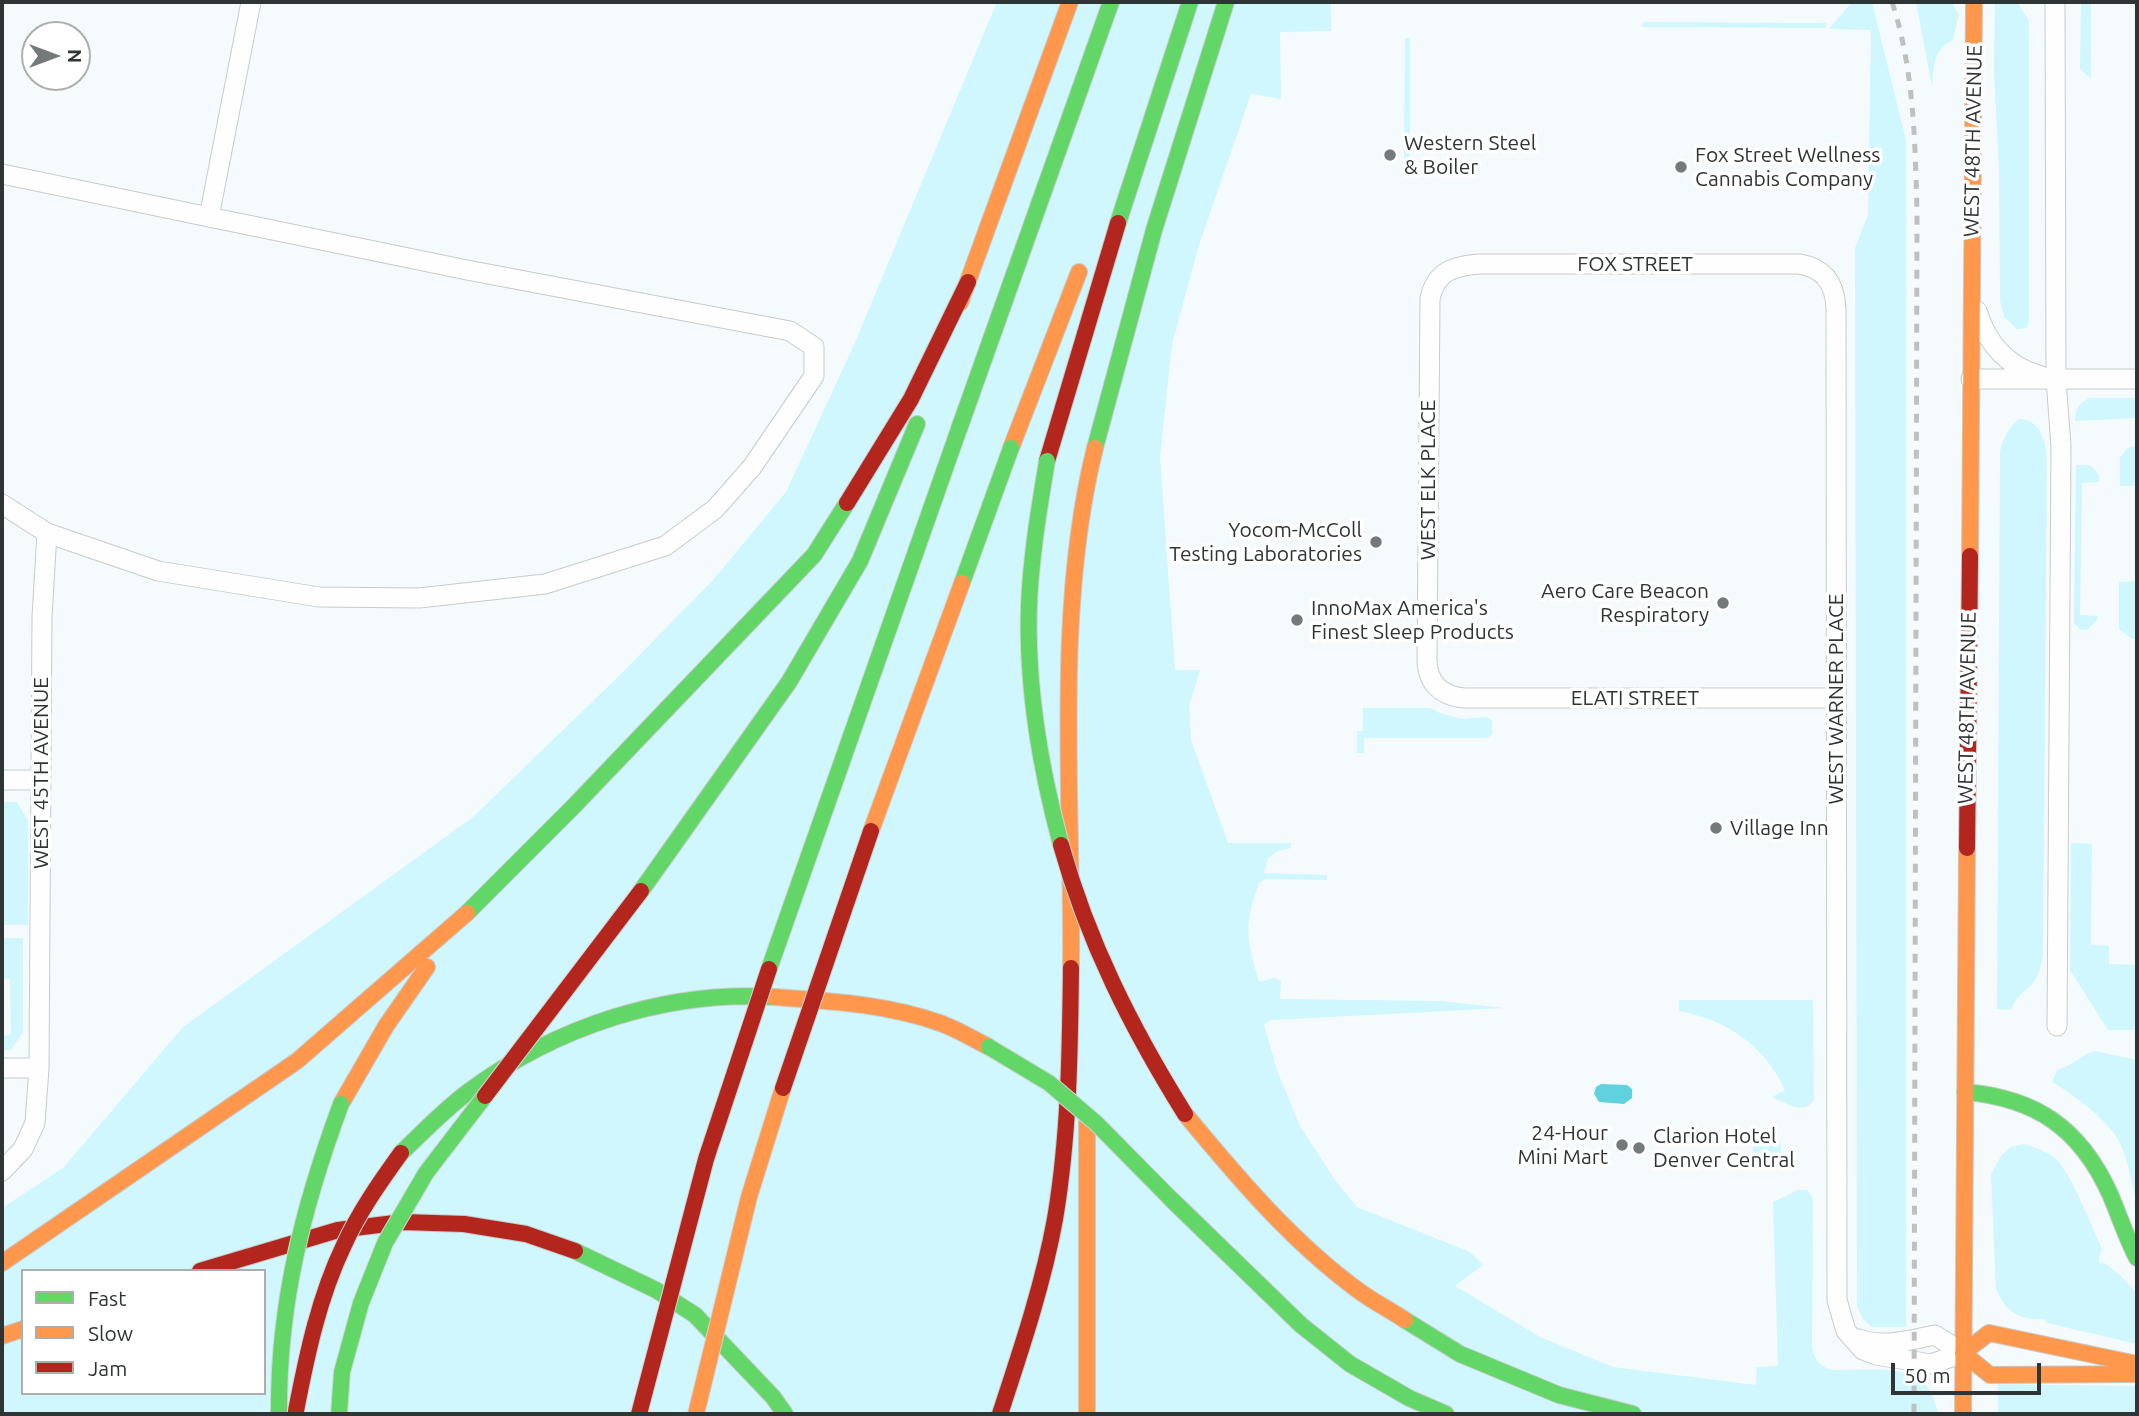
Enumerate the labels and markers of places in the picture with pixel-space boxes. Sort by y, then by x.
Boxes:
place label: Western Steel & Boiler [1404,130,1536,180]
place label: Fox Street Wellness Cannabis Company [1695,142,1880,192]
marker: Western Steel & Boiler [1382,147,1398,163]
marker: Fox Street Wellness Cannabis Company [1673,159,1689,175]
place label: Yocom-McColl Testing Laboratories [1169,517,1362,567]
marker: Yocom-McColl Testing Laboratories [1368,534,1384,550]
place label: Aero Care Beacon Respiratory [1541,578,1709,628]
place label: InnoMax America's Finest Sleep Products [1311,595,1514,645]
marker: Aero Care Beacon Respiratory [1715,595,1731,611]
marker: InnoMax America's Finest Sleep Products [1289,612,1305,628]
place label: Village Inn [1730,815,1829,841]
marker: Village Inn [1708,820,1724,836]
place label: 24-Hour Mini Mart [1517,1120,1608,1170]
place label: Clarion Hotel Denver Central [1653,1123,1795,1173]
marker: 24-Hour Mini Mart [1614,1137,1630,1153]
marker: Clarion Hotel Denver Central [1631,1140,1647,1156]

